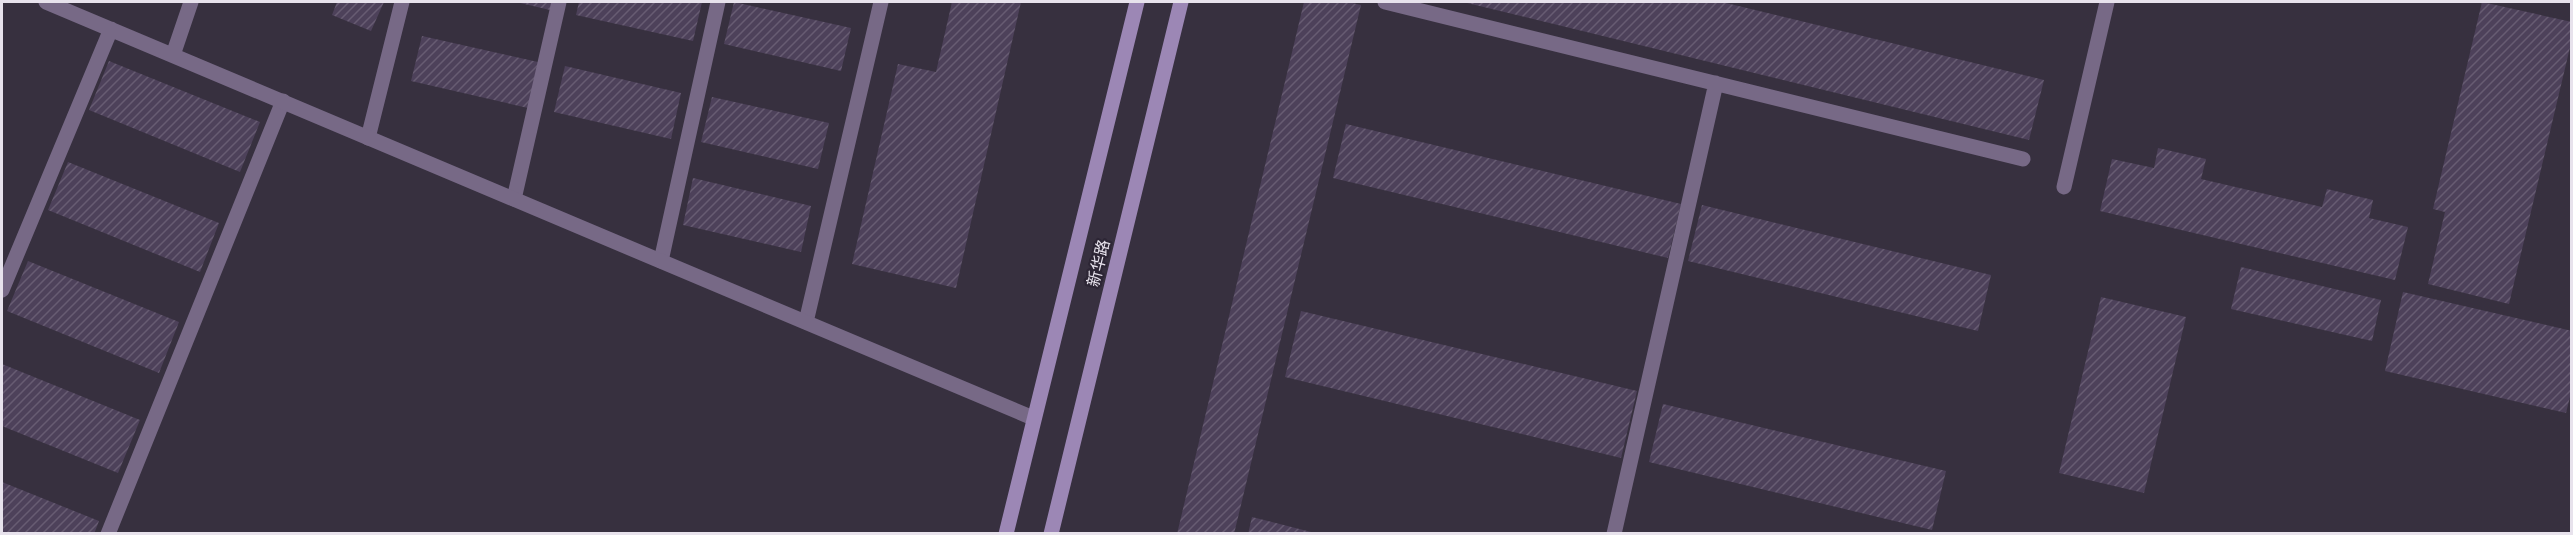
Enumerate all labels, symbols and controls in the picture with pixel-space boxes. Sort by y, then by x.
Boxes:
street label: 新华路 [1083,238,1114,289]

